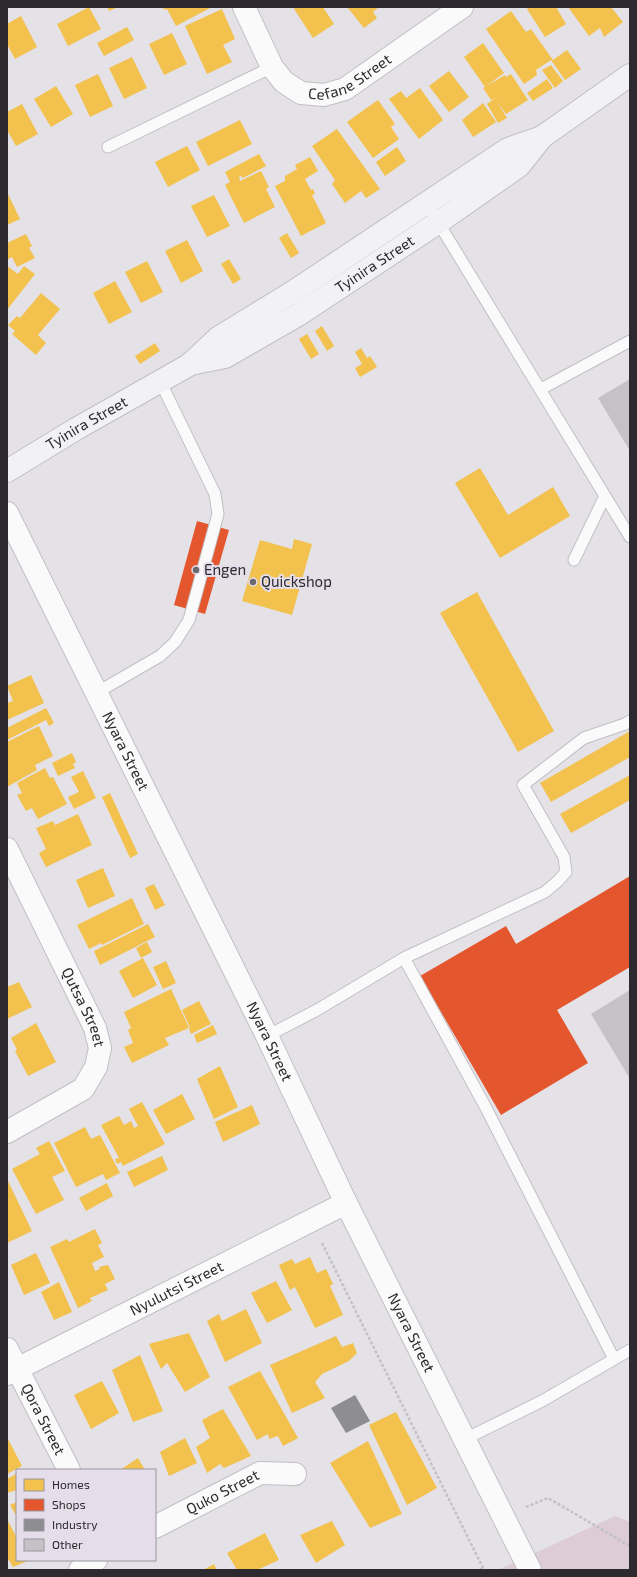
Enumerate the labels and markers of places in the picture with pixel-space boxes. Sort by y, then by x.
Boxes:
place label: Engen [204,560,246,578]
marker: Engen [191,565,201,575]
place label: Quickshop [261,572,332,591]
marker: Quickshop [248,577,258,587]

